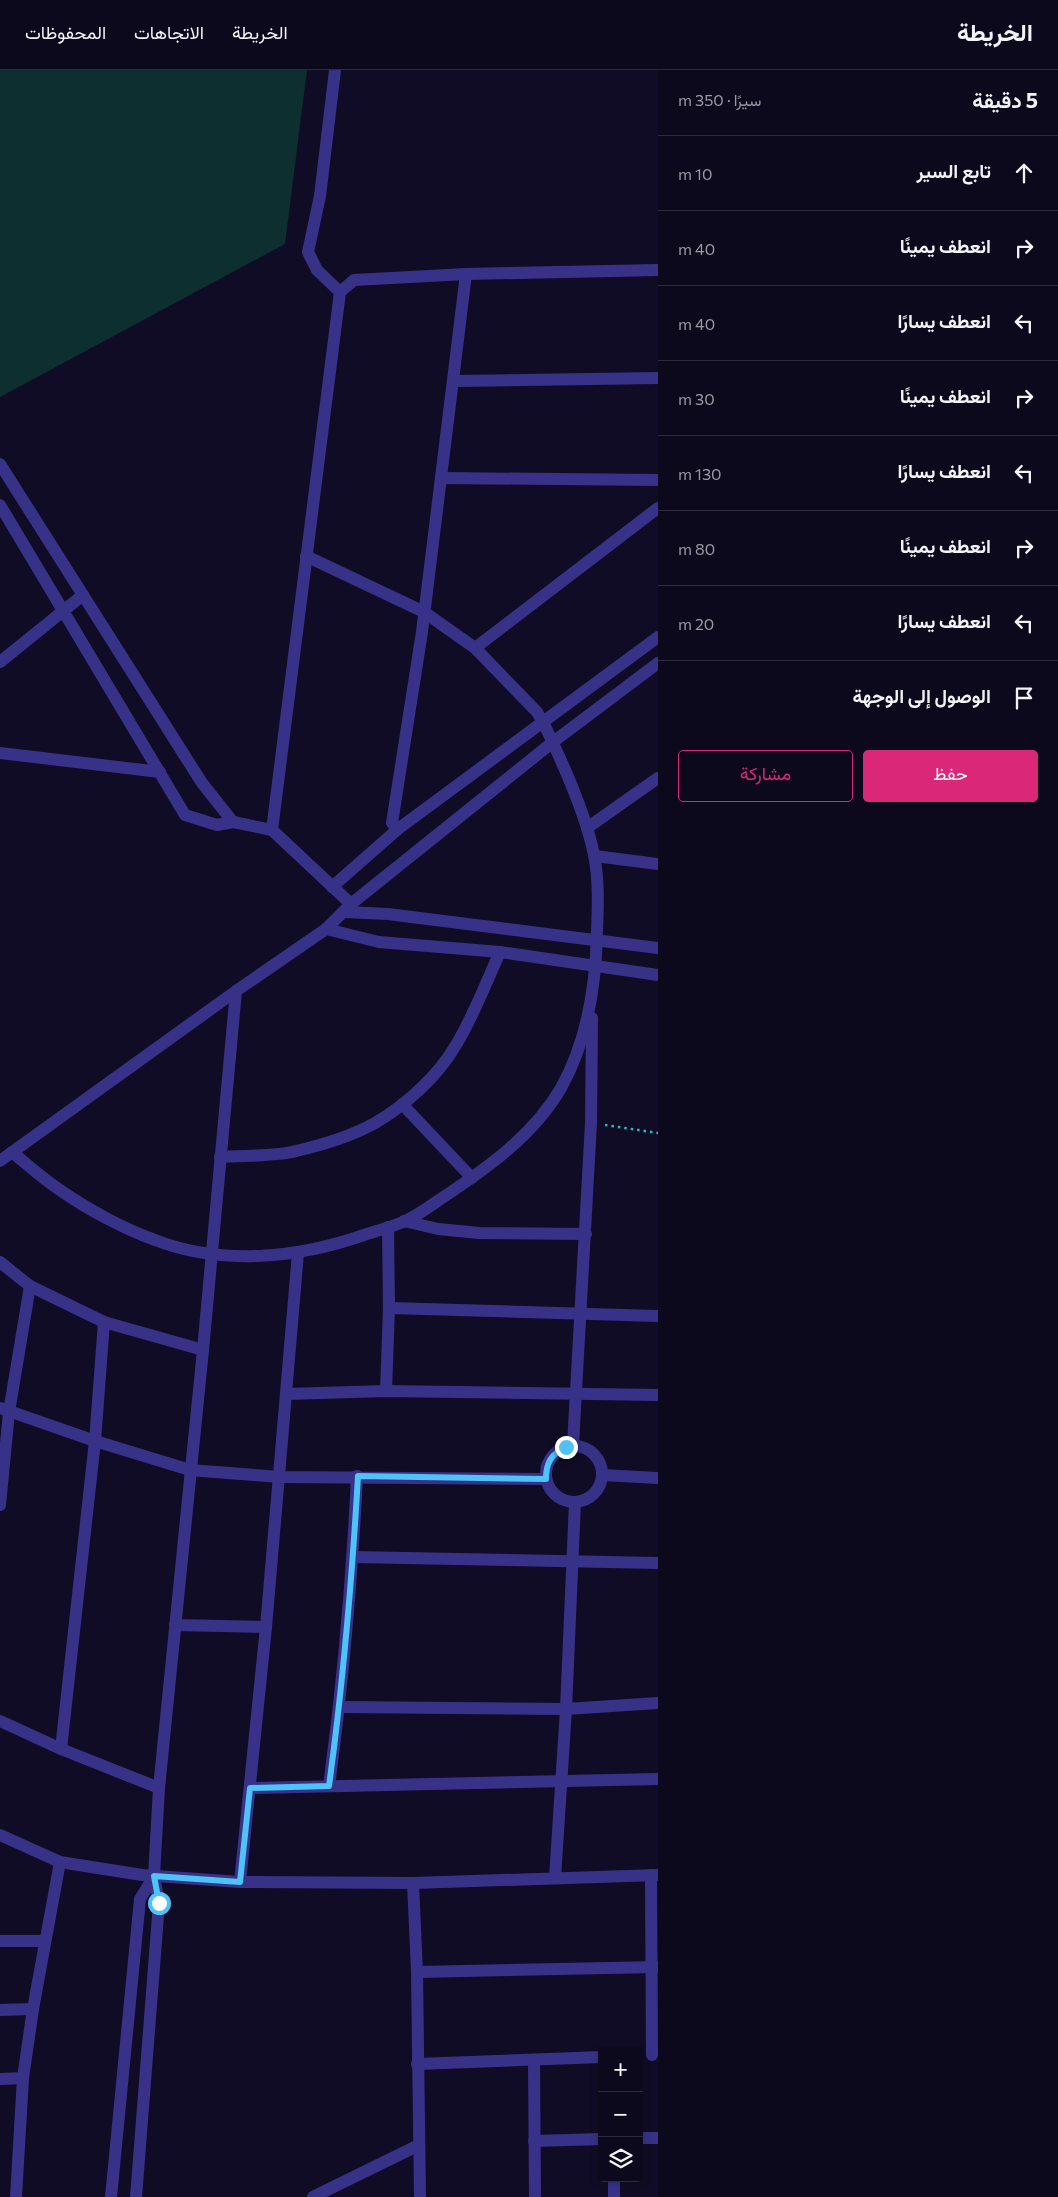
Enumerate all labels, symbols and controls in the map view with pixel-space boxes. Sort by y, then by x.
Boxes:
text: الخريطة [957,17,1033,46]
text: المحفوظات [25,21,106,43]
text: الاتجاهات [134,21,204,43]
text: الخريطة [232,21,288,43]
text: 5 دقيقة [972,87,1038,112]
text: سيرًا · 350 m [678,90,761,109]
text: تابع السير [917,159,991,182]
icon: ahead [1010,159,1038,187]
text: 10 m [678,164,712,183]
text: انعطف يمينًا [900,234,991,257]
icon: right [1010,234,1038,262]
text: 40 m [678,239,715,258]
text: انعطف يسارًا [897,309,991,332]
icon: left [1010,309,1038,337]
text: 40 m [678,314,715,333]
text: انعطف يمينًا [900,384,991,407]
icon: right [1010,384,1038,412]
text: 30 m [678,389,715,408]
text: انعطف يسارًا [897,459,991,482]
icon: left [1010,459,1038,487]
text: 130 m [678,464,721,483]
text: انعطف يمينًا [900,534,991,557]
icon: right [1010,534,1038,562]
text: 80 m [678,539,715,558]
text: انعطف يسارًا [897,609,991,632]
icon: left [1010,609,1038,637]
text: 20 m [678,614,714,633]
text: الوصول إلى الوجهة [852,684,991,707]
icon: arrive [1010,684,1038,712]
button: مشاركة [678,750,853,802]
button: حفظ [863,750,1038,802]
route end [555,1436,578,1459]
route start [148,1892,171,1915]
map controls [598,2047,643,2182]
button: + [598,2047,643,2092]
button: − [598,2092,643,2137]
button: layers [598,2137,643,2182]

